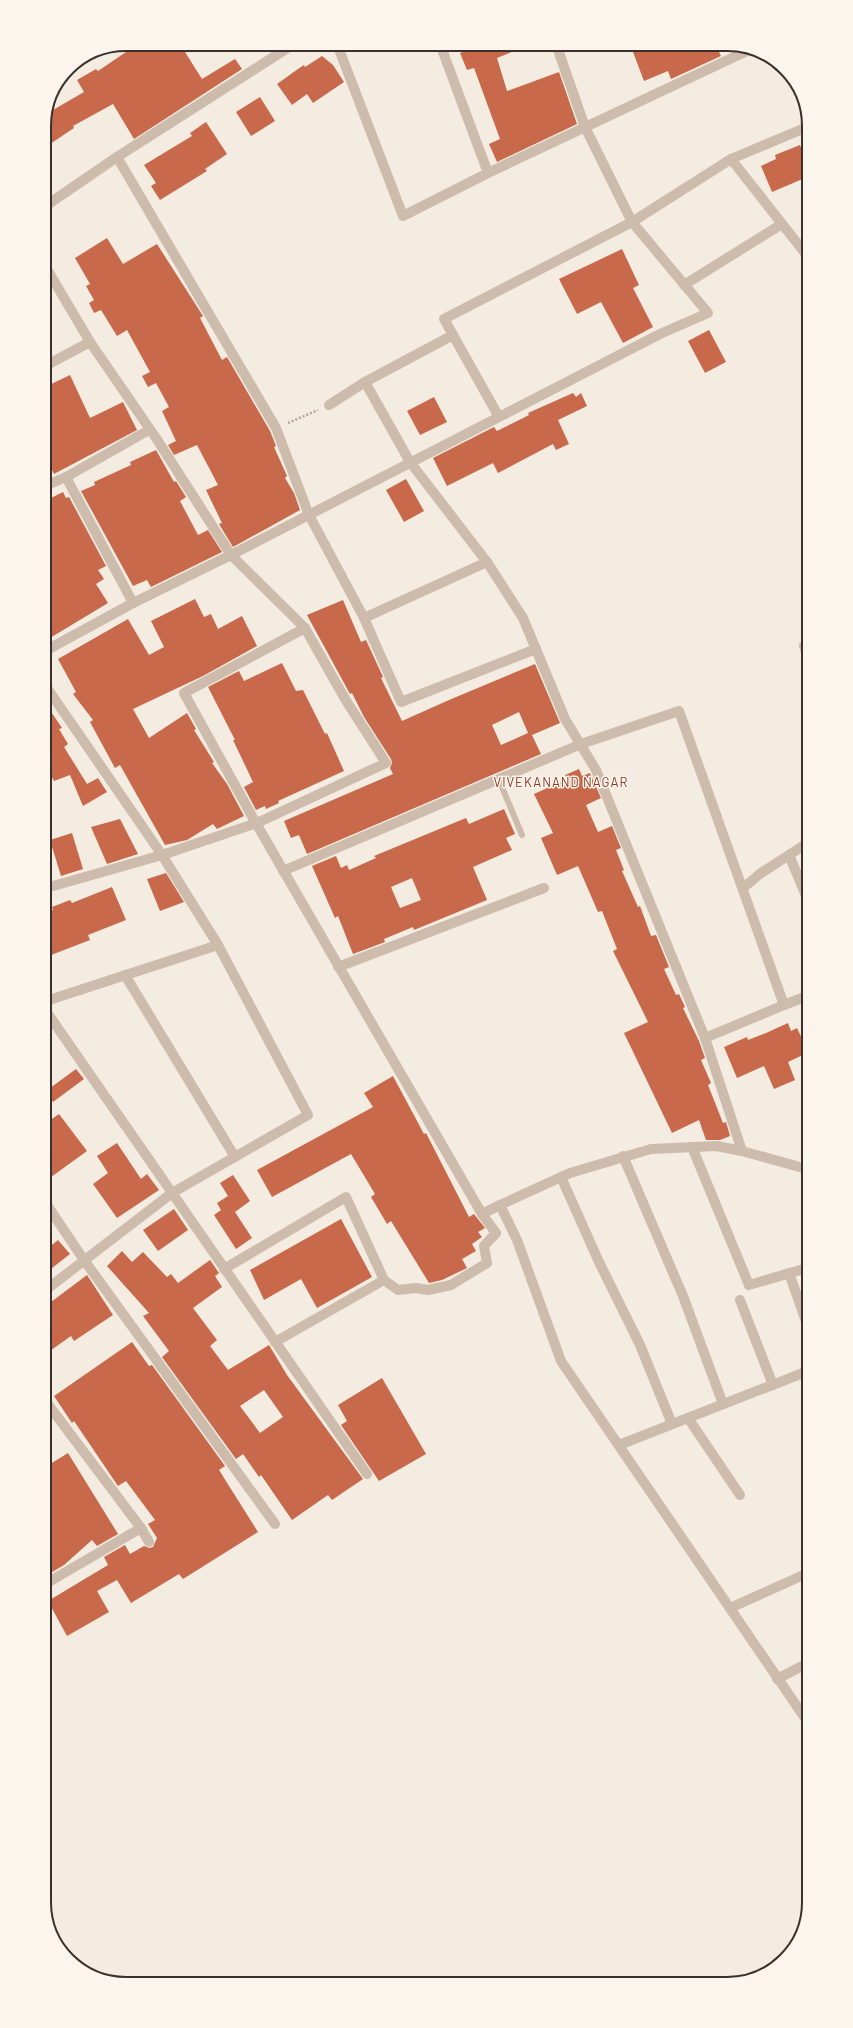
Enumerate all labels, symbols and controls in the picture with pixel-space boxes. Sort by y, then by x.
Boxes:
district label: VIVEKANAND NAGAR [494,774,628,790]

